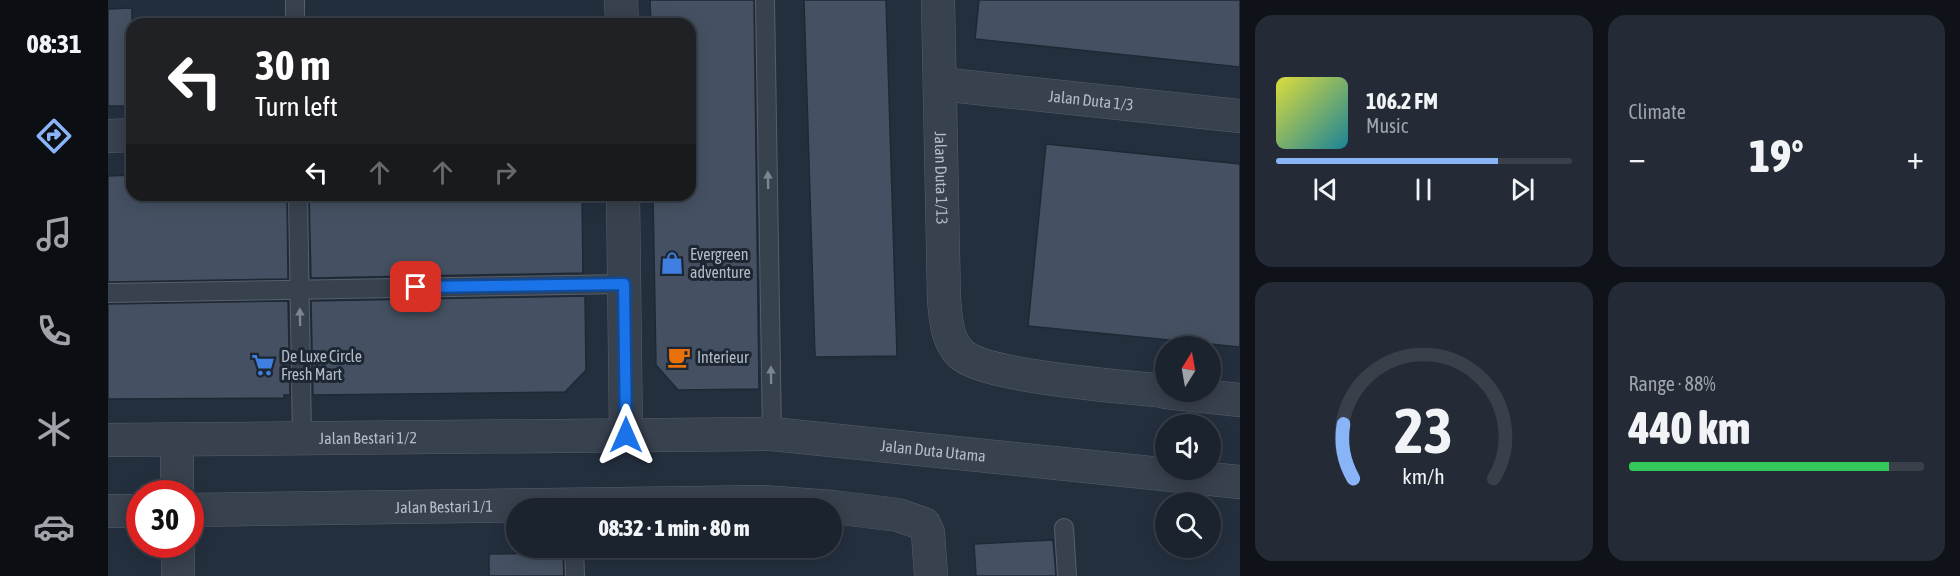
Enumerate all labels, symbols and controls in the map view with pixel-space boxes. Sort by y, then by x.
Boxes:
text: 08:31 [26,28,82,59]
text: 30 m [255,41,330,89]
icon: left [156,42,234,120]
street label: Jalan Duta 1/3 [1048,87,1135,114]
text: 106.2 FM [1366,88,1438,114]
text: Turn left [255,91,338,122]
text: Climate [1629,100,1686,123]
text: Music [1366,114,1408,137]
icon: directions [33,115,75,157]
text: 19° [1749,130,1804,182]
street label: Jalan Duta 1/13 [932,131,951,225]
text: − [1629,138,1646,176]
text: + [1907,138,1924,176]
icon: left [300,156,333,189]
icon: ahead [363,156,396,189]
icon: ahead [426,156,459,189]
icon: right [489,156,522,189]
one-way arrow [763,171,773,190]
icon: previous [1309,173,1342,206]
icon: pause [1407,173,1440,206]
icon: next [1506,173,1539,206]
icon: music [33,213,75,255]
place label: Evergreen adventure [690,245,751,281]
shop icon: Evergreen adventure [659,250,685,276]
pin [390,261,441,312]
icon: arrive [399,270,432,303]
one-way arrow [295,307,305,326]
icon: phone [33,310,75,352]
north arrow [1155,336,1221,402]
map controls [1155,336,1221,558]
cafe icon: Interieur [666,344,692,370]
place label: De Luxe Circle Fresh Mart [281,347,362,383]
place label: Interieur [697,348,749,366]
supermarket icon: De Luxe Circle Fresh Mart [250,352,276,378]
one-way arrow [766,366,776,385]
text: Range · 88% [1629,372,1716,395]
text: 23 [1394,395,1453,466]
text: 440 km [1629,402,1750,454]
position arrow [594,403,658,467]
icon: climate [33,408,75,450]
button: sound [1155,414,1221,480]
street label: Jalan Bestari 1/2 [319,428,417,447]
street label: Jalan Duta Utama [880,436,987,465]
text: km/h [1402,464,1445,489]
speed limit sign: 30 [126,480,204,558]
button: search [1155,492,1221,558]
street label: Jalan Bestari 1/1 [395,497,493,516]
icon: car [33,506,75,548]
text: 08:32 · 1 min · 80 m [598,515,750,541]

